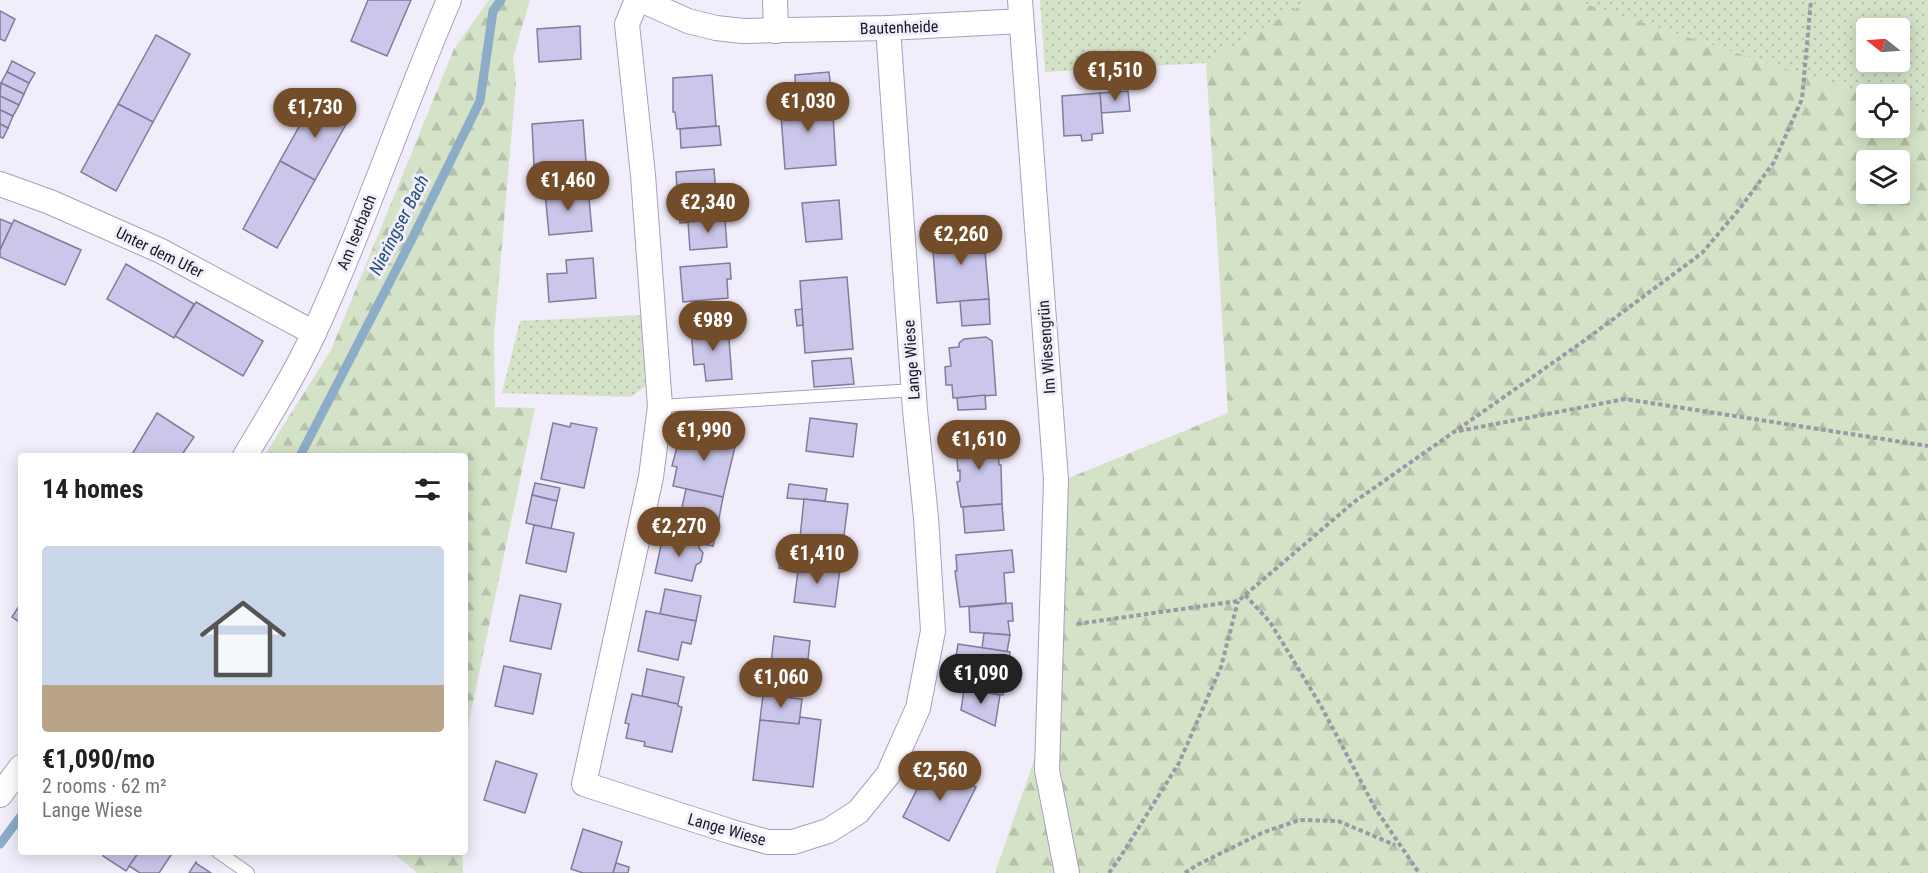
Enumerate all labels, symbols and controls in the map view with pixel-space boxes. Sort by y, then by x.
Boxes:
street label: Bautenheide [859,17,939,38]
north arrow [1856,18,1910,72]
map controls [1856,18,1910,204]
pin: €1,510 [1066,51,1164,102]
text: €1,510 [1087,58,1143,82]
pin: €1,030 [759,82,857,133]
button: locate [1856,84,1910,138]
pin: €1,730 [266,88,364,139]
text: €1,030 [780,89,836,113]
text: €1,730 [287,95,343,119]
button: layers [1856,150,1910,204]
pin: €1,460 [519,161,617,212]
text: €1,460 [540,168,596,192]
water label: Nieringser Bach [364,171,433,278]
pin: €2,340 [659,183,757,234]
text: €2,340 [680,190,736,214]
street label: Am Iserbach [333,192,380,273]
pin: €2,260 [912,215,1010,266]
text: €2,260 [933,222,989,246]
street label: Unter dem Ufer [113,223,207,282]
street label: Im Wiesengrün [1034,299,1059,394]
pin: €989 [677,301,749,352]
text: €989 [693,308,733,332]
street label: Lange Wiese [899,319,924,401]
pin: €1,990 [655,411,753,462]
text: €1,990 [676,418,732,442]
pin: €1,610 [930,420,1028,471]
text: €1,610 [951,427,1007,451]
icon: filters [411,473,444,506]
text: 14 homes [42,474,144,504]
pin: €2,270 [630,507,728,558]
text: €2,270 [651,514,707,538]
pin: €1,410 [768,534,866,585]
text: €1,410 [789,541,845,565]
icon: home [189,585,297,693]
pin: €1,090 [932,654,1030,705]
pin: €1,060 [732,658,830,709]
text: €1,090 [953,661,1009,685]
text: €1,060 [753,665,809,689]
text: €1,090/mo [42,744,155,774]
pin: €2,560 [891,751,989,802]
text: €2,560 [912,758,968,782]
text: 2 rooms · 62 m² [42,774,167,798]
text: Lange Wiese [42,798,142,822]
street label: Lange Wiese [686,809,768,850]

